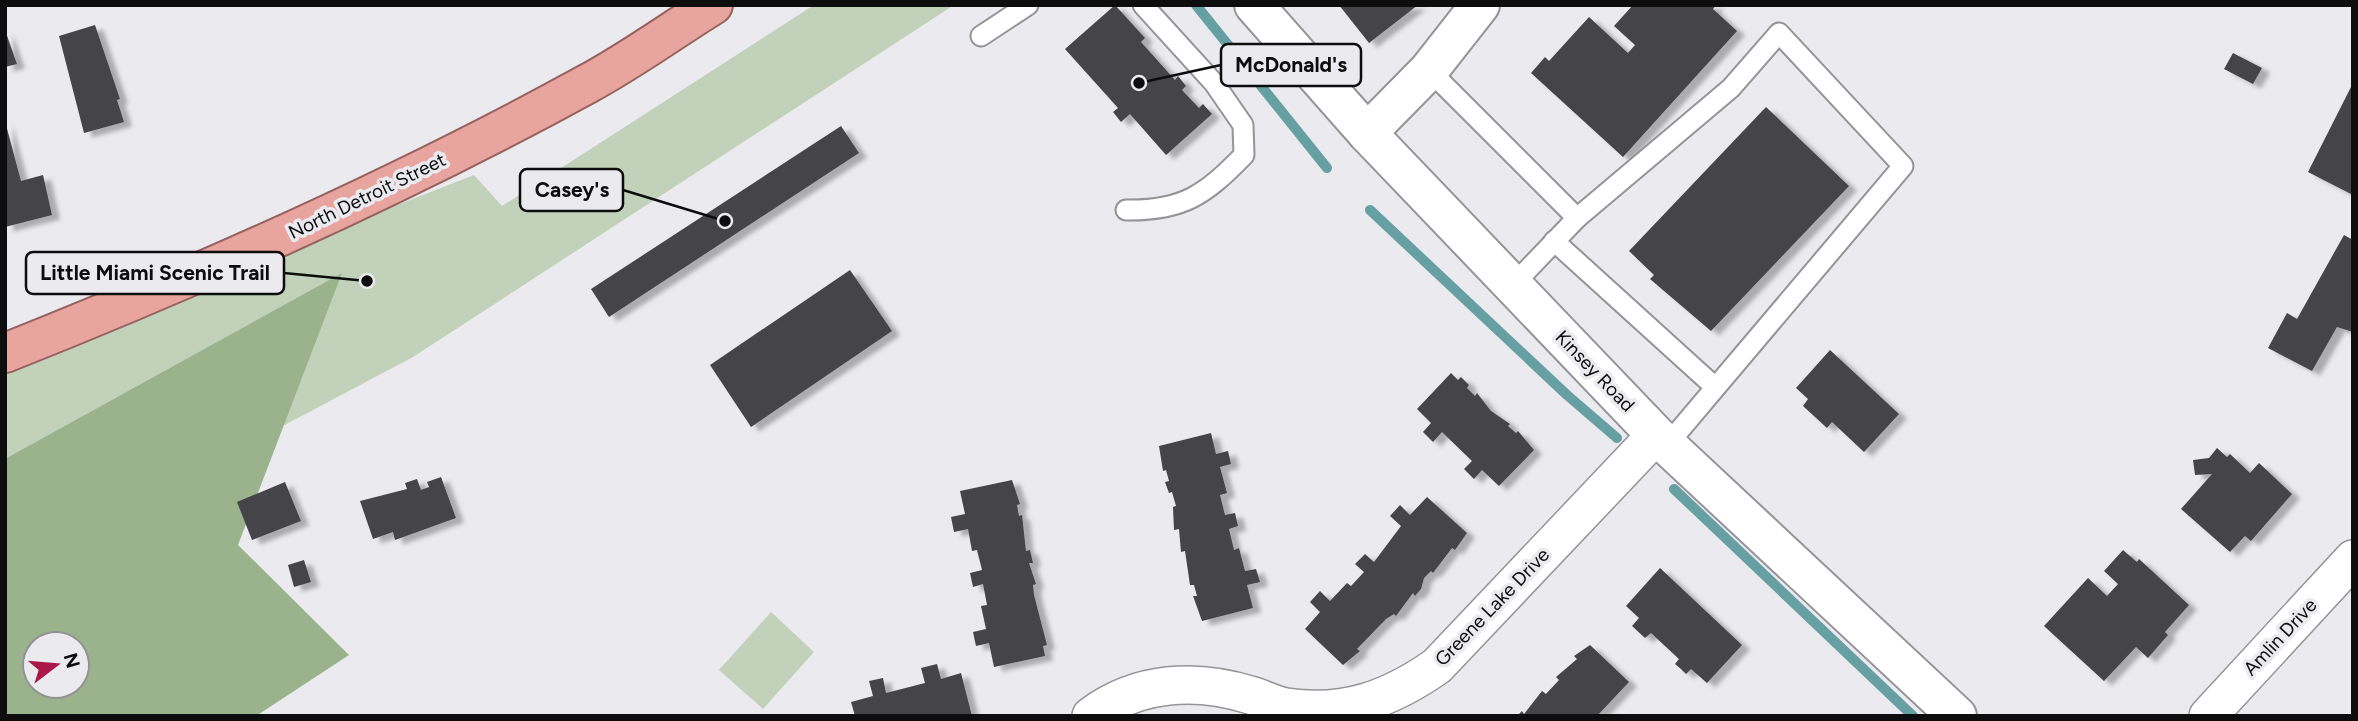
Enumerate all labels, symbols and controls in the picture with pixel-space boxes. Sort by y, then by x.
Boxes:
callout: McDonald's [1221,44,1361,86]
text: McDonald's [1235,52,1347,77]
street label: North Detroit Street [285,148,449,244]
callout: Casey's [520,169,623,211]
text: Casey's [535,177,609,202]
callout: Little Miami Scenic Trail [26,252,284,294]
text: Little Miami Scenic Trail [40,260,270,285]
street label: Kinsey Road [1551,326,1639,416]
street label: Greene Lake Drive [1430,543,1554,671]
street label: Amlin Drive [2239,594,2321,680]
north arrow [21,630,91,700]
text: N [59,650,85,671]

